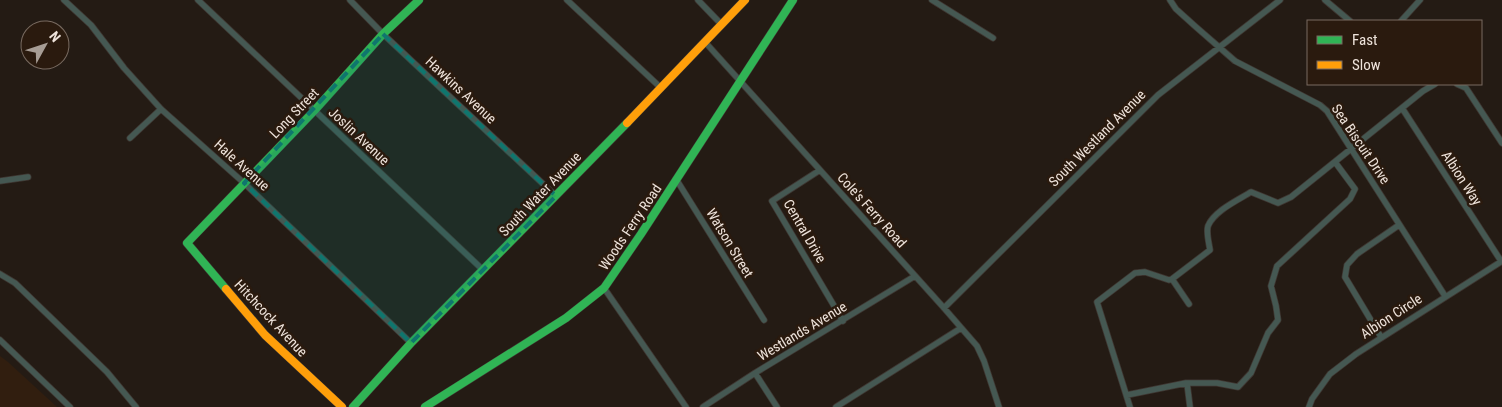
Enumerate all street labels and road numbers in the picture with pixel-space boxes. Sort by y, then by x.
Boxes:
street label: Hawkins Avenue [422,53,500,127]
street label: Long Street [266,85,322,141]
street label: South Westland Avenue [1045,86,1149,190]
street label: Sea Biscuit Drive [1328,101,1394,187]
street label: Joslin Avenue [325,104,393,168]
street label: Hale Avenue [211,136,273,194]
street label: South Water Avenue [496,148,585,239]
street label: Albion Way [1439,148,1485,208]
street label: Cole's Ferry Road [834,169,910,251]
street label: Woods Ferry Road [595,181,665,273]
street label: Central Drive [780,196,830,266]
street label: Watson Street [703,206,757,280]
street label: Hitchcock Avenue [231,276,311,360]
street label: Albion Circle [1357,290,1425,342]
street label: Westlands Avenue [755,298,850,364]

